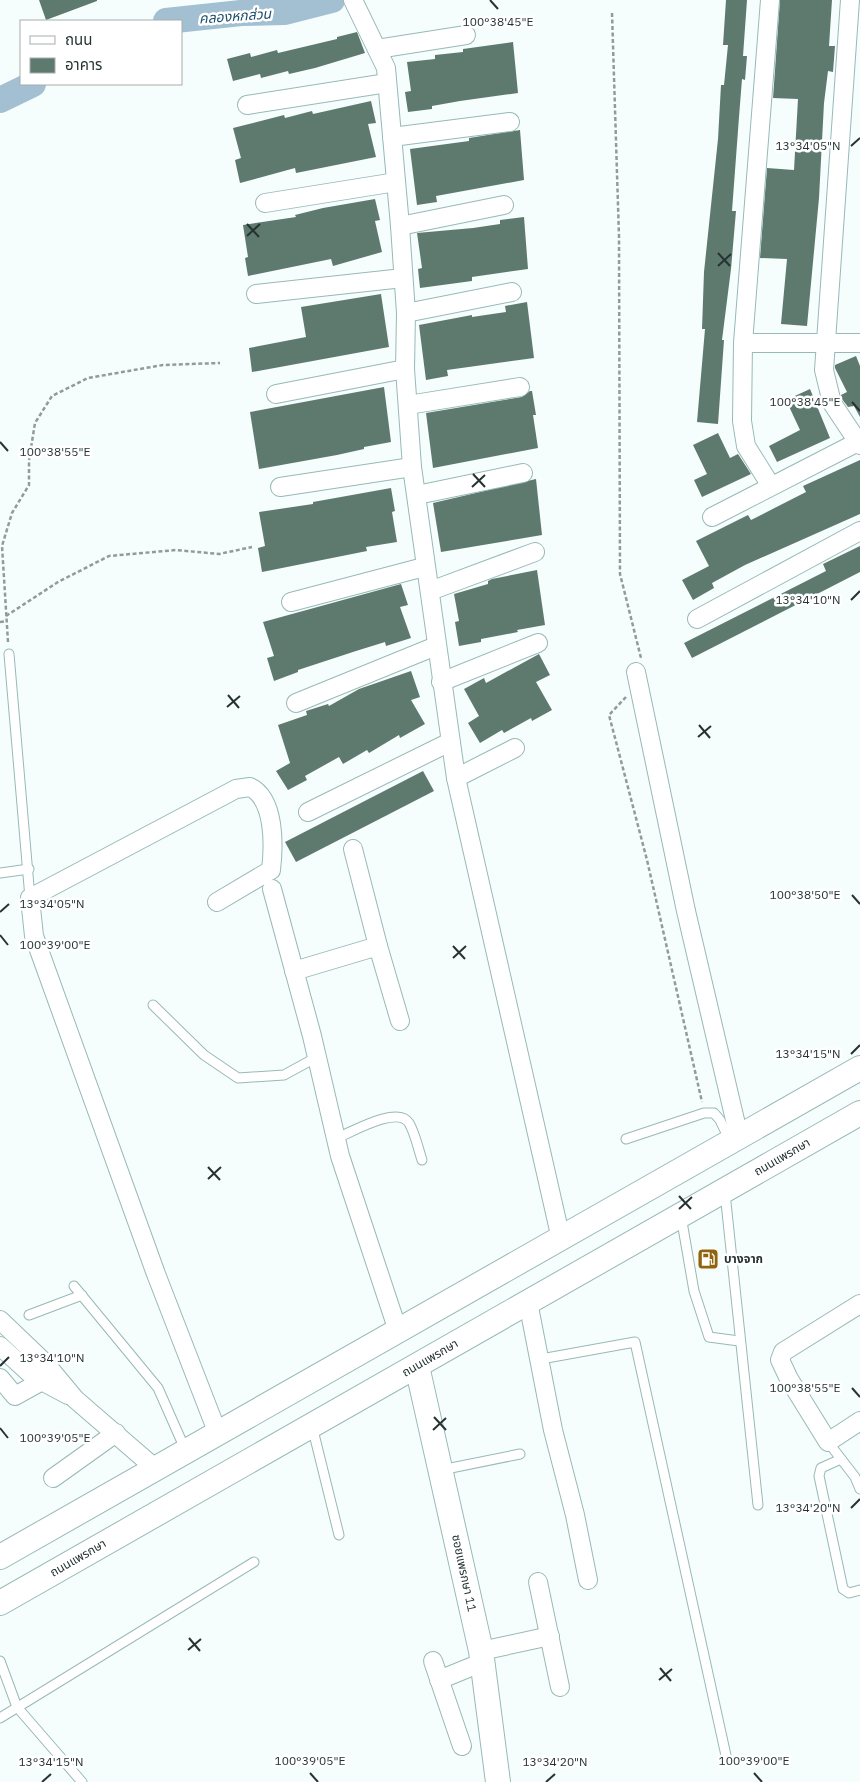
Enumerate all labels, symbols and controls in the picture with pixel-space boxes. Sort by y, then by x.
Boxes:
water label: คลองหกส่วน [198,4,273,27]
text: 100°38'45"E [463,14,533,29]
legend [20,20,182,85]
text: ถนน [65,30,92,49]
text: อาคาร [65,55,102,74]
text: 13°34'05"N [775,138,841,153]
text: 100°38'45"E [770,394,840,409]
text: 100°38'55"E [20,444,90,459]
text: 13°34'10"N [775,592,841,607]
text: 100°38'50"E [770,887,840,902]
text: 13°34'05"N [19,896,85,911]
text: 100°39'00"E [20,937,90,952]
text: 13°34'15"N [775,1046,841,1061]
street label: ถนนแพรกษา [751,1134,813,1179]
fuel station icon: บางจาก [696,1247,720,1271]
place label: บางจาก [724,1251,763,1266]
street label: ถนนแพรกษา [399,1335,461,1380]
text: 13°34'10"N [19,1350,85,1365]
text: 100°38'55"E [770,1380,840,1395]
text: 100°39'05"E [20,1430,90,1445]
text: 13°34'20"N [775,1500,841,1515]
street label: ซอยแพรกษา 11 [449,1533,480,1613]
street label: ถนนแพรกษา [47,1535,109,1580]
text: 100°39'05"E [275,1753,345,1768]
text: 100°39'00"E [719,1753,789,1768]
text: 13°34'15"N [18,1754,84,1769]
text: 13°34'20"N [522,1754,588,1769]

